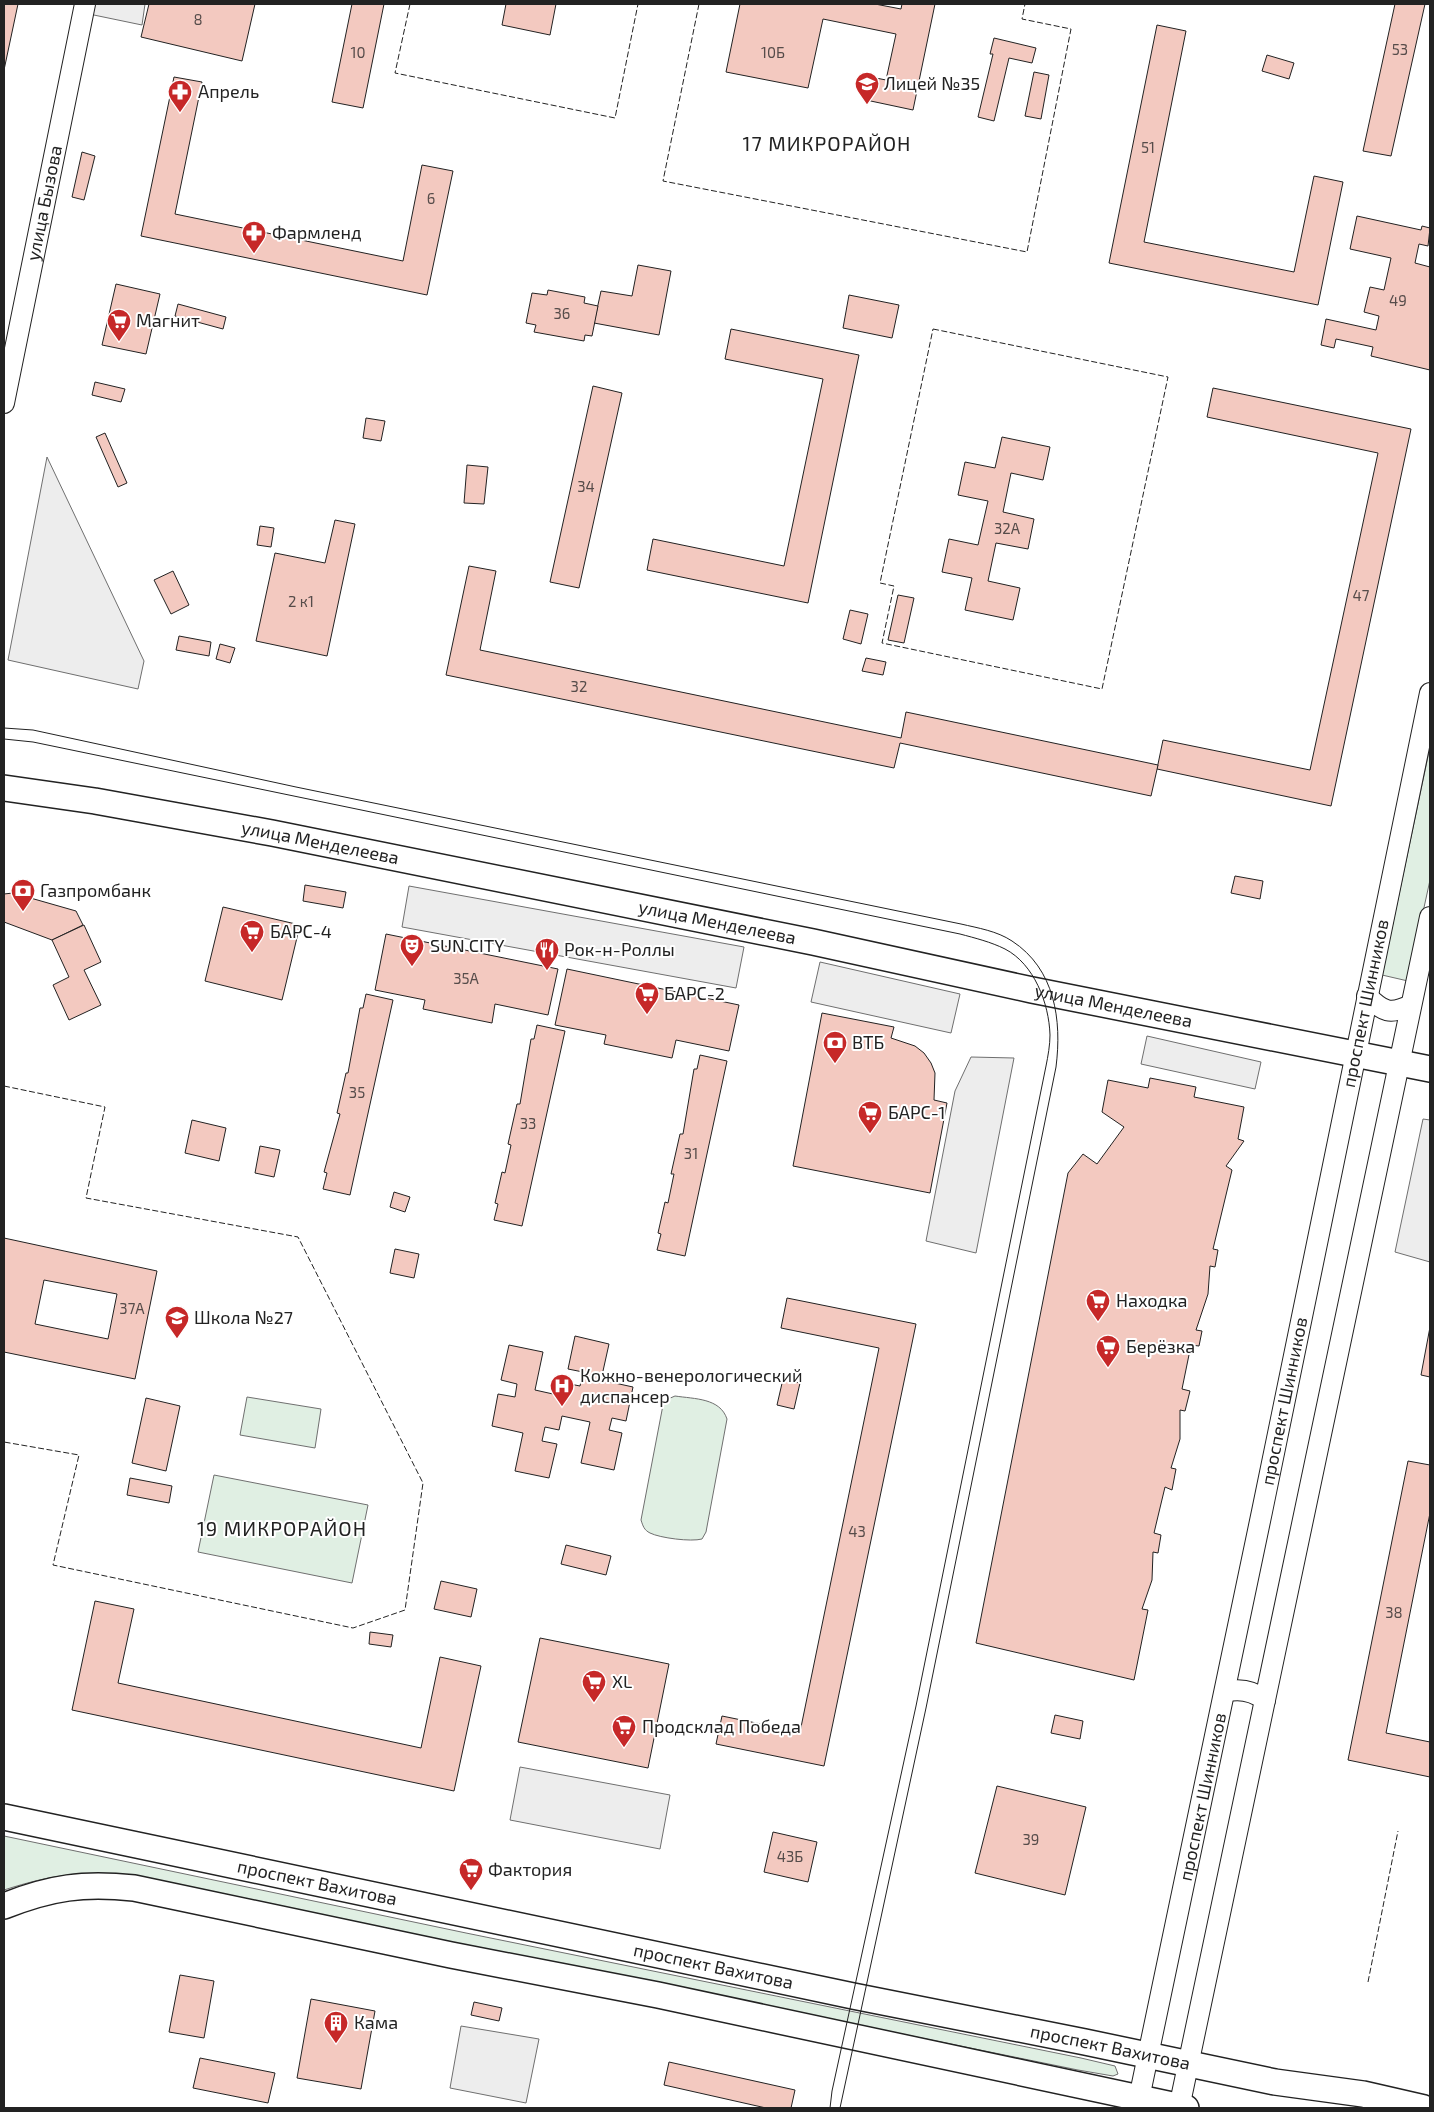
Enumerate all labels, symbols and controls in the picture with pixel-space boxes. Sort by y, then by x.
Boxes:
house number: 8 [193,10,203,28]
house number: 53 [1392,40,1408,58]
house number: 10 [350,43,366,61]
house number: 10Б [761,43,785,61]
school or university icon: Лицей №35 [854,71,880,105]
place label: Лицей №35 [884,72,980,94]
pharmacy icon: Апрель [167,79,193,113]
place label: Апрель [198,80,259,102]
district label: 17 МИКРОРАЙОН [743,131,911,155]
house number: 51 [1141,138,1155,156]
street label: улица Бызова [21,143,66,263]
house number: 6 [427,189,435,207]
pharmacy icon: Фармленд [241,220,267,254]
place label: Фармленд [272,221,362,243]
house number: 49 [1389,291,1407,309]
house number: 36 [554,304,570,322]
supermarket icon: Магнит [106,308,132,342]
place label: Магнит [136,309,200,331]
house number: 34 [577,477,595,495]
house number: 32А [994,519,1021,537]
house number: 47 [1353,586,1370,604]
house number: 2 к1 [288,592,314,610]
house number: 32 [571,677,587,695]
street label: улица Менделеева [240,816,401,868]
bank icon: Газпромбанк [10,878,36,912]
place label: Газпромбанк [40,879,151,901]
street label: улица Менделеева [637,895,798,948]
street label: проспект Шинников [1337,917,1393,1089]
supermarket icon: БАРС-4 [239,919,265,953]
place label: БАРС-4 [270,920,332,942]
theatre icon: SUN CITY [399,933,425,967]
place label: SUN CITY [430,934,505,956]
restaurant icon: Рок-н-Роллы [534,937,560,971]
place label: Рок-н-Роллы [564,938,675,960]
house number: 35А [453,969,480,987]
street label: улица Менделеева [1033,979,1194,1032]
supermarket icon: БАРС-2 [634,981,660,1015]
place label: БАРС-2 [664,982,725,1004]
bank icon: ВТБ [822,1030,848,1064]
place label: ВТБ [852,1031,884,1053]
house number: 35 [349,1083,365,1101]
supermarket icon: БАРС-1 [857,1100,883,1134]
place label: БАРС-1 [888,1101,945,1123]
house number: 33 [520,1114,536,1132]
house number: 31 [684,1144,698,1162]
supermarket icon: Находка [1085,1288,1111,1322]
place label: Находка [1116,1289,1188,1311]
house number: 37А [119,1299,145,1317]
school or university icon: Школа №27 [164,1305,190,1339]
place label: Школа №27 [194,1306,293,1328]
street label: проспект Шинников [1256,1315,1311,1487]
supermarket icon: Берёзка [1095,1334,1121,1368]
place label: Берёзка [1126,1335,1195,1357]
place label: Кожно-венерологический диспансер [580,1364,803,1407]
hospital icon: Кожно-венерологический диспансер [549,1373,575,1407]
district label: 19 МИКРОРАЙОН [197,1516,367,1540]
house number: 43 [848,1522,866,1540]
house number: 38 [1385,1603,1403,1621]
supermarket icon: XL [581,1669,607,1703]
place label: XL [612,1670,632,1692]
street label: проспект Шинников [1174,1711,1230,1883]
supermarket icon: Продсклад Победа [611,1714,637,1748]
place label: Продсклад Победа [642,1715,801,1737]
house number: 39 [1023,1830,1039,1848]
house number: 43Б [777,1847,803,1865]
street label: проспект Вахитова [235,1854,399,1910]
supermarket icon: Фактория [458,1857,484,1891]
place label: Фактория [488,1858,572,1880]
street label: проспект Вахитова [632,1938,795,1993]
building icon: Кама [323,2010,349,2044]
place label: Кама [354,2011,398,2033]
street label: проспект Вахитова [1029,2019,1192,2074]

